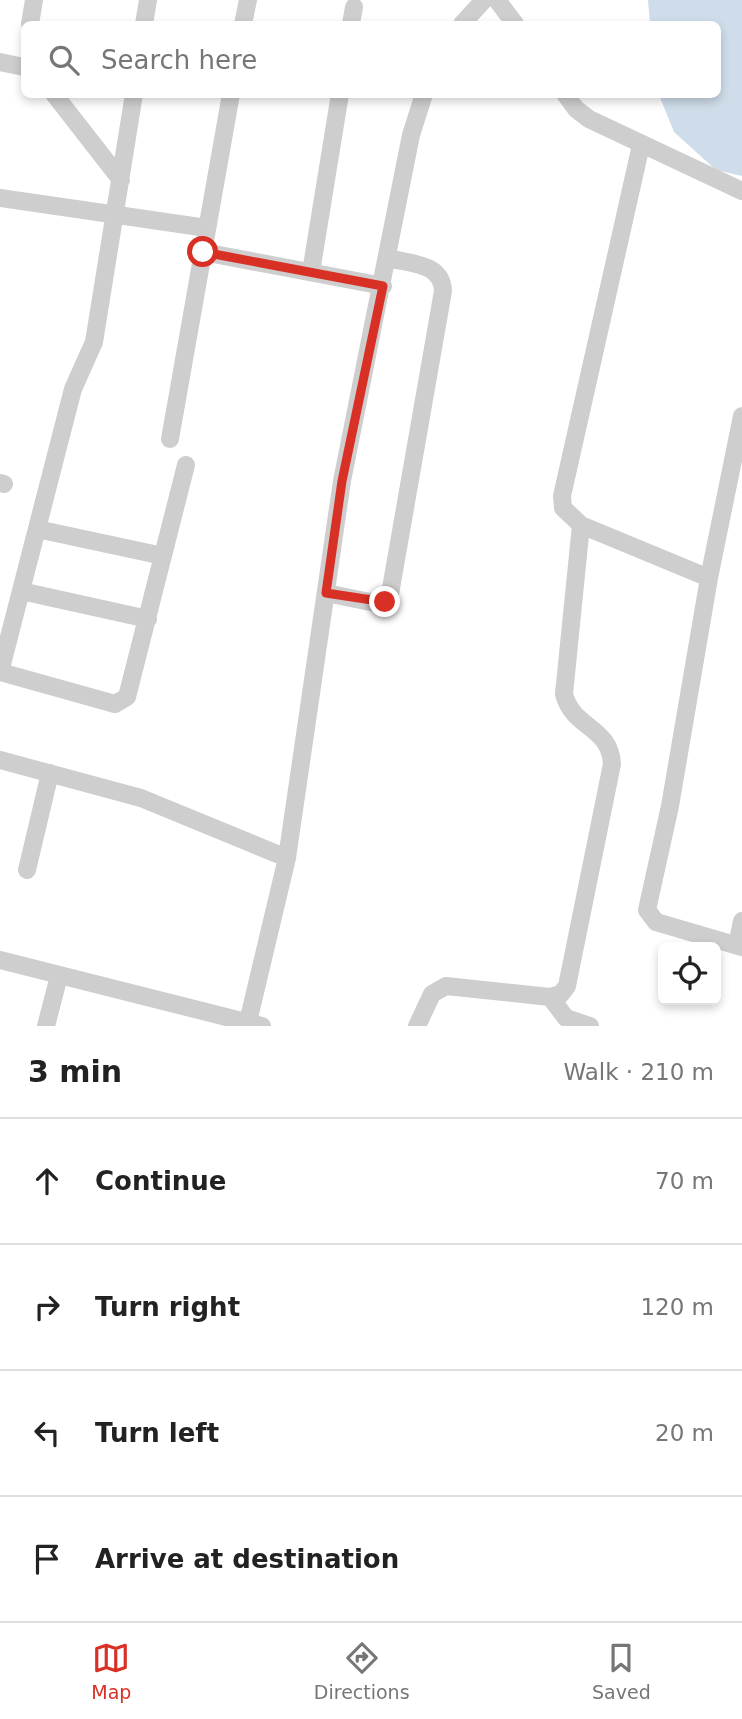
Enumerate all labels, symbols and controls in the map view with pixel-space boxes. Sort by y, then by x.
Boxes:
search box [21,21,721,98]
icon: search [45,41,83,79]
text: Search here [101,45,257,75]
route start [187,236,218,267]
route end [369,586,400,617]
map controls [658,942,721,1005]
button: locate [658,942,721,1005]
text: 3 min [28,1054,122,1089]
text: Walk · 210 m [563,1059,714,1085]
icon: ahead [28,1162,66,1200]
text: Continue [95,1166,226,1196]
text: 70 m [655,1168,714,1194]
icon: right [28,1288,66,1326]
text: Turn right [95,1292,240,1322]
text: 120 m [640,1294,714,1320]
icon: left [28,1414,66,1452]
text: Turn left [95,1418,219,1448]
text: 20 m [655,1420,714,1446]
icon: arrive [28,1540,66,1578]
text: Arrive at destination [95,1544,399,1574]
tab: Map [91,1639,131,1703]
tab: Directions [314,1639,410,1703]
tab: Saved [592,1639,651,1703]

